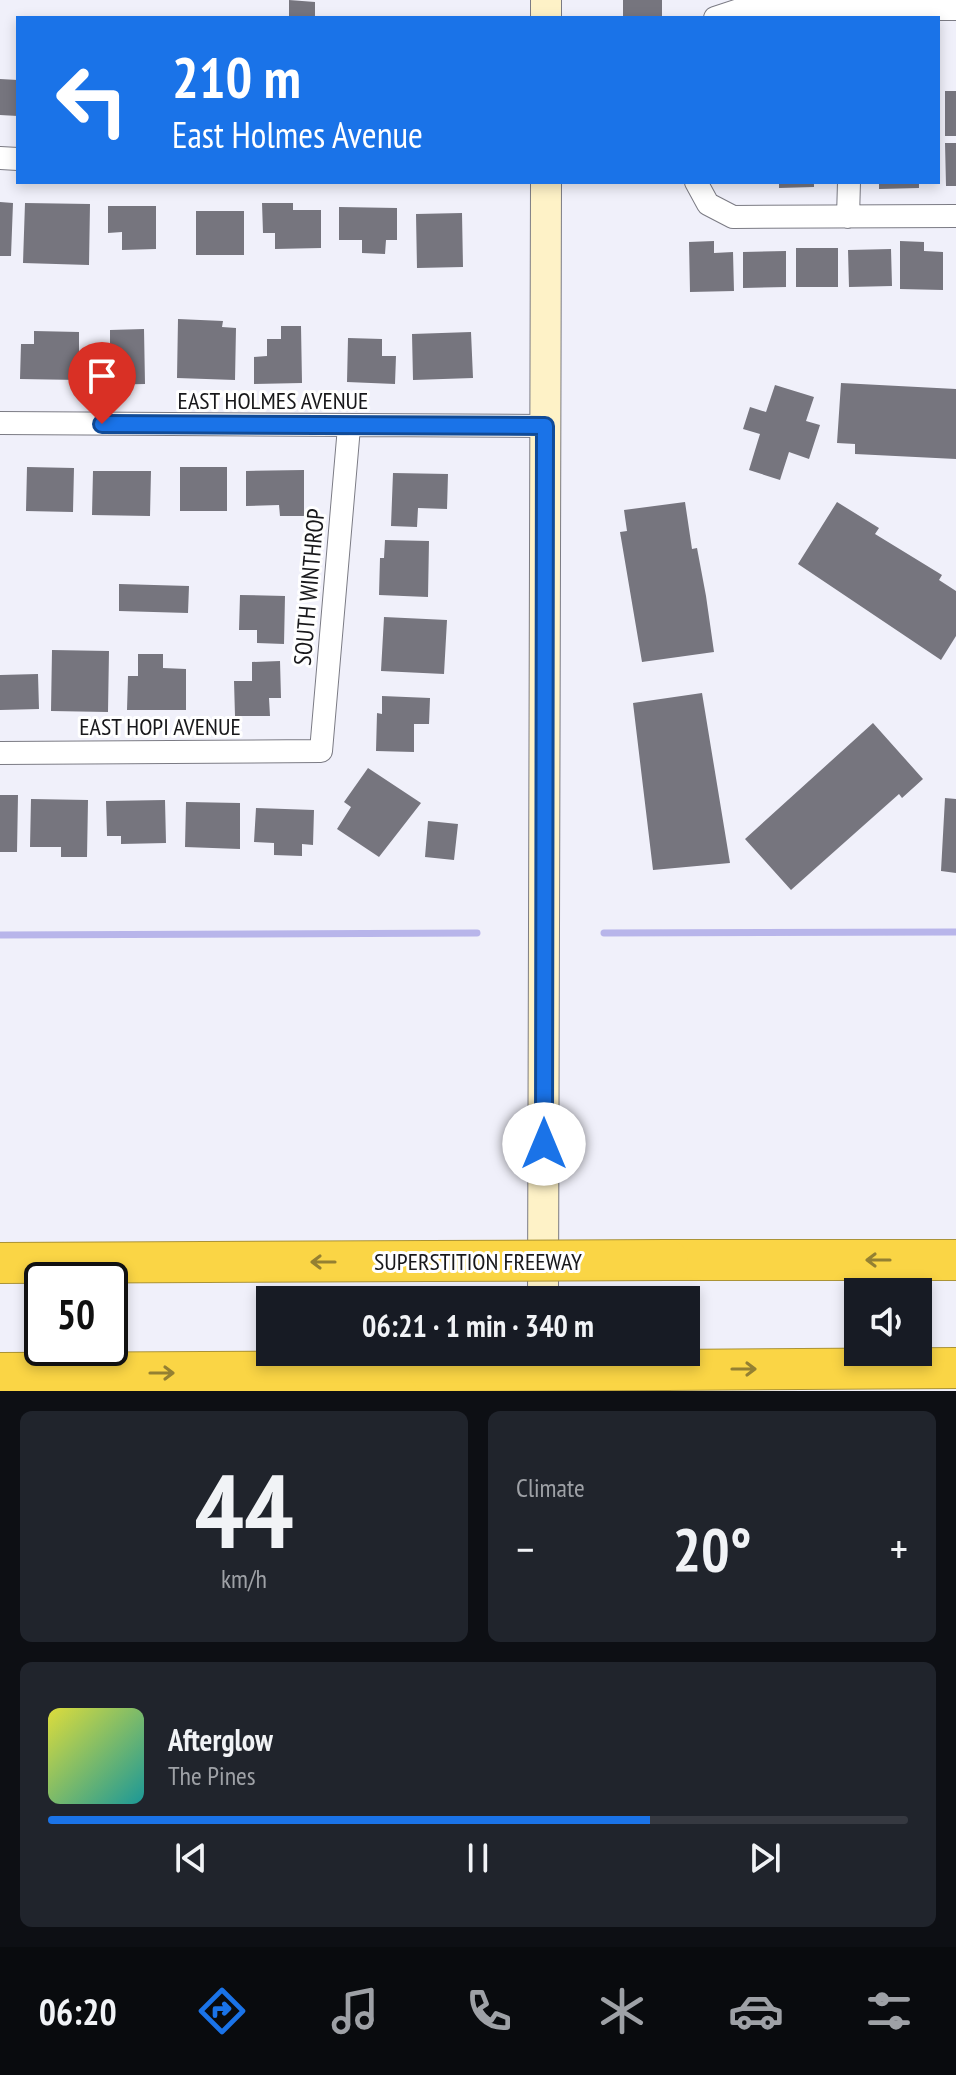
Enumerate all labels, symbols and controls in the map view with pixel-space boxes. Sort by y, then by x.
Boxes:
text: 210 m [172,41,301,113]
icon: left [40,48,144,152]
text: East Holmes Avenue [172,111,423,158]
pin [68,342,136,424]
icon: arrive [80,354,124,398]
street label: EAST HOLMES AVENUE [178,385,368,416]
street label: SOUTH WINTHROP [287,507,331,667]
street label: EAST HOPI AVENUE [79,711,241,742]
position arrow [502,1102,586,1186]
street label: SUPERSTITION FREEWAY [374,1246,582,1277]
one-way arrow [865,1252,892,1268]
one-way arrow [310,1254,337,1269]
speed limit sign: 50 [24,1262,128,1366]
map controls [844,1278,932,1366]
button: sound [844,1278,932,1366]
text: 06:21 · 1 min · 340 m [362,1306,594,1345]
one-way arrow [730,1361,757,1377]
one-way arrow [148,1365,175,1381]
text: 44 [194,1442,294,1577]
text: Climate [516,1471,585,1504]
text: 20° [672,1510,752,1588]
text: − [516,1520,534,1577]
text: + [890,1520,908,1577]
text: km/h [221,1562,267,1595]
text: Afterglow [168,1720,273,1759]
text: The Pines [168,1759,256,1792]
icon: previous [169,1836,213,1880]
icon: pause [456,1836,500,1880]
icon: next [743,1836,787,1880]
icon: directions [194,1983,250,2039]
icon: music [327,1983,383,2039]
icon: phone [461,1983,517,2039]
icon: climate [594,1983,650,2039]
icon: car [728,1983,784,2039]
icon: filters [861,1983,917,2039]
text: 06:20 [39,1988,117,2035]

